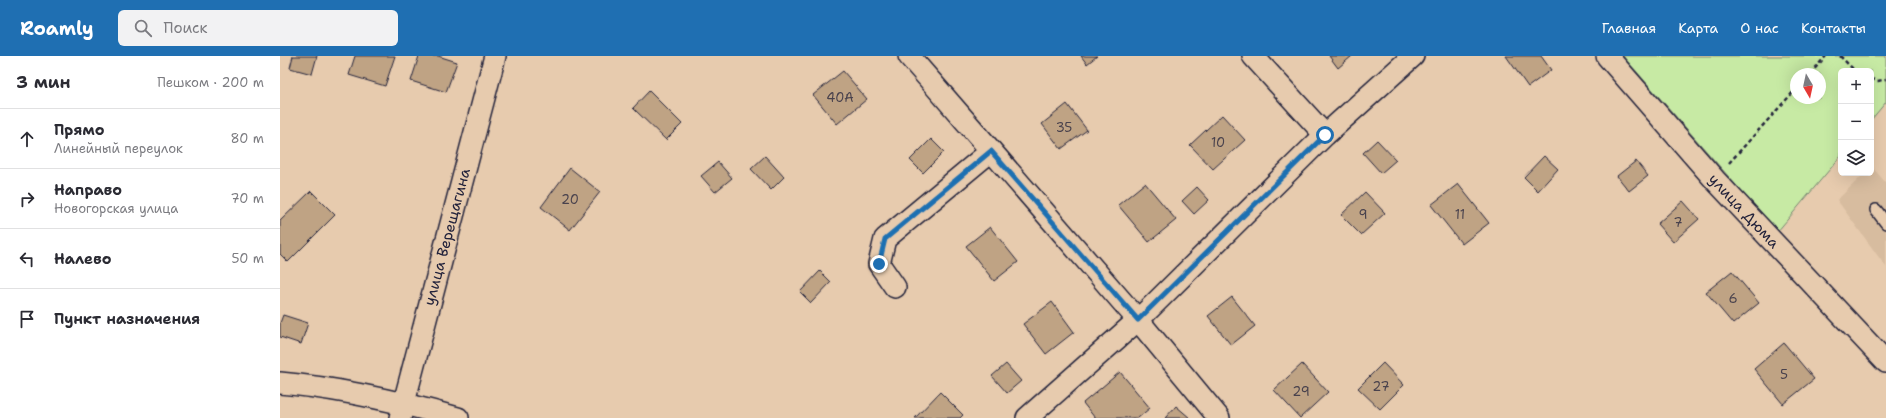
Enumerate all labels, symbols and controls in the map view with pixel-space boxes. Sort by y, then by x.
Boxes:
search box [118,10,398,46]
text: Roamly [20,16,94,41]
icon: search [132,17,154,39]
text: Поиск [164,18,207,38]
text: Главная [1602,19,1656,37]
text: Карта [1678,19,1718,37]
text: О нас [1740,19,1779,37]
text: Контакты [1801,19,1866,37]
north arrow [1790,68,1826,104]
map controls [1838,68,1874,176]
button: + [1838,68,1874,104]
text: 3 мин [16,71,71,93]
text: Пешком · 200 m [157,74,264,91]
house number: 40А [826,89,854,106]
button: − [1838,104,1874,140]
house number: 35 [1056,119,1072,136]
text: Прямо [54,120,104,140]
route start [1316,126,1334,144]
icon: ahead [16,128,38,150]
text: 80 m [230,130,264,147]
house number: 10 [1211,134,1225,151]
text: Линейный переулок [54,140,183,157]
button: layers [1838,140,1874,176]
street label: улица Верещагина [419,166,475,308]
street label: улица Дюма [1704,169,1784,253]
text: Направо [54,180,122,200]
icon: right [16,188,38,210]
text: 70 m [230,190,264,207]
house number: 20 [561,191,579,208]
text: Новогорская улица [54,200,178,217]
house number: 9 [1358,206,1368,223]
house number: 11 [1455,206,1465,223]
house number: 7 [1673,214,1683,231]
icon: left [16,248,38,270]
text: Налево [54,249,112,269]
text: 50 m [231,250,264,267]
route end [870,255,888,273]
house number: 6 [1728,290,1738,307]
icon: arrive [16,308,38,330]
text: Пункт назначения [54,309,200,329]
house number: 5 [1780,366,1788,383]
house number: 27 [1372,378,1390,395]
house number: 29 [1292,383,1310,400]

